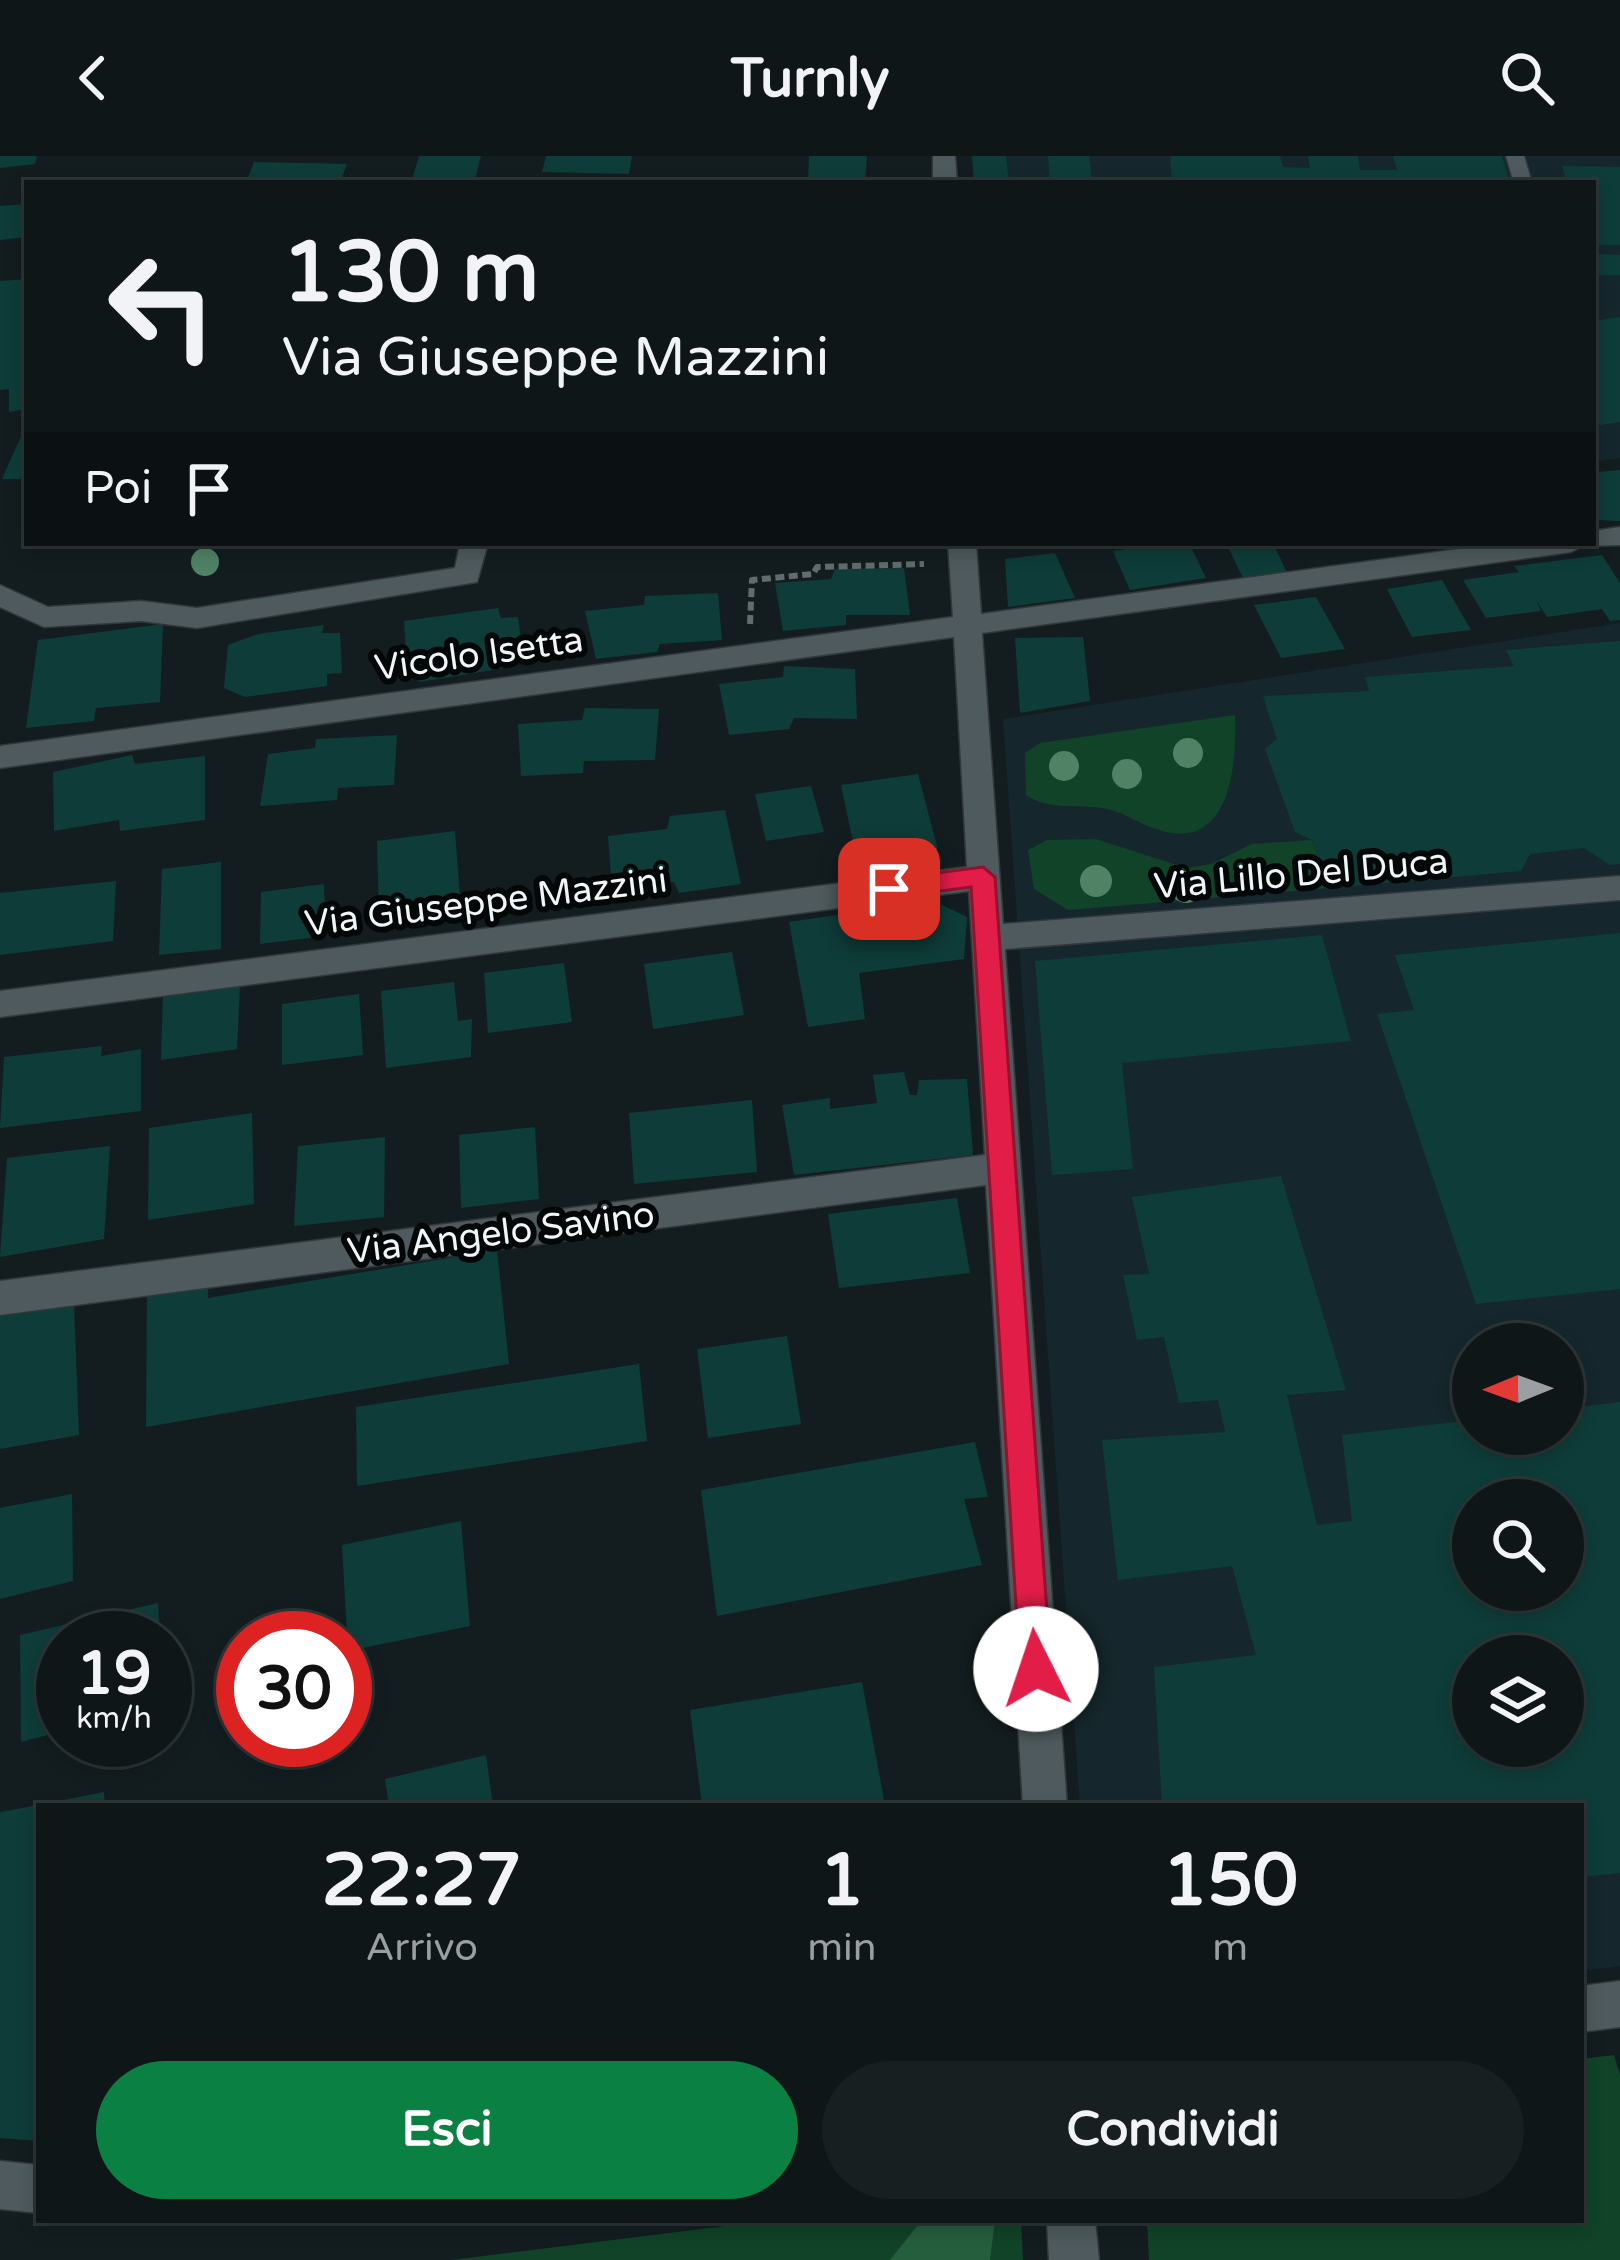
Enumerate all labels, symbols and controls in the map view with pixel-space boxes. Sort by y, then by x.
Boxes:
icon: back [60,45,126,111]
icon: search [1494,45,1560,111]
text: Turnly [731,46,889,111]
text: 130 m [282,223,539,324]
icon: left [84,228,240,384]
text: Via Giuseppe Mazzini [282,325,829,390]
icon: arrive [176,456,242,522]
text: Poi [84,462,152,516]
street label: Vicolo Isetta [372,618,586,690]
pin [838,838,940,940]
street label: Via Lillo Del Duca [1152,840,1450,908]
icon: arrive [856,856,922,922]
street label: Via Giuseppe Mazzini [302,858,670,946]
street label: Via Angelo Savino [345,1193,657,1273]
north arrow [1452,1323,1584,1455]
map controls [1452,1323,1584,1767]
button: search [1452,1479,1584,1611]
position arrow [973,1606,1099,1732]
speed limit sign: 30 [216,1611,372,1767]
button: layers [1452,1635,1584,1767]
text: 19 [76,1638,152,1710]
text: km/h [76,1700,152,1737]
text: 22:27 [322,1838,521,1925]
text: 1 [819,1838,865,1925]
text: 150 [1162,1838,1298,1925]
text: Arrivo [365,1924,478,1971]
text: min [807,1924,877,1971]
text: m [1212,1924,1248,1971]
button: Esci [96,2061,798,2199]
button: Condividi [822,2061,1524,2199]

